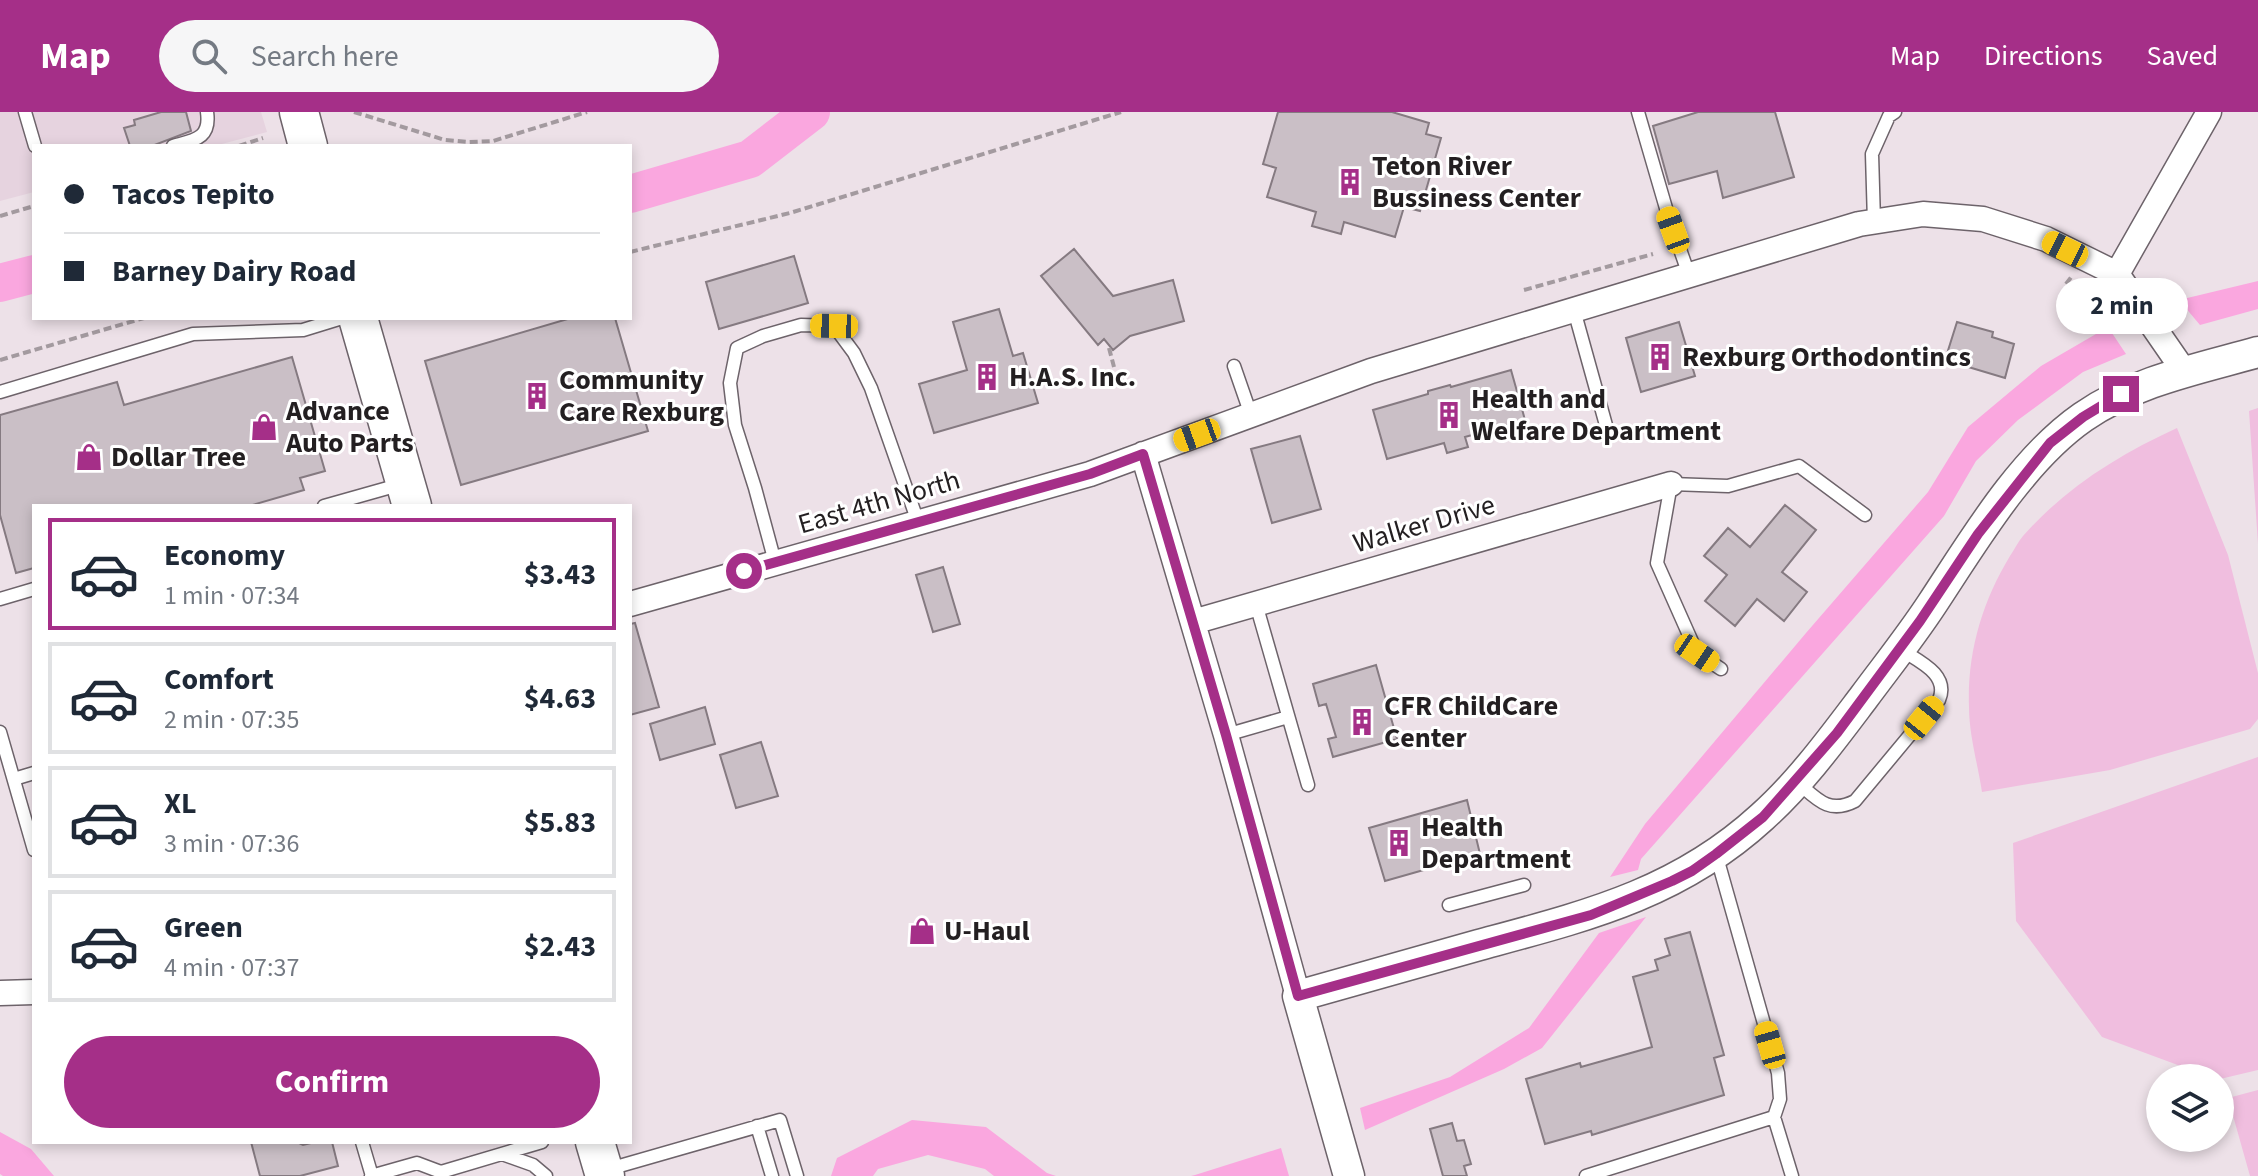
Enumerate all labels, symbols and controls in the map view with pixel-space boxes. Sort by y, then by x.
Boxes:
search box [159,20,719,92]
text: Map [40,29,111,83]
icon: search [187,34,231,78]
text: Search here [251,35,399,78]
text: Map [1890,36,1940,76]
text: Directions [1984,36,2103,76]
text: Saved [2147,36,2218,76]
place label: Teton River Bussiness Center [1372,146,1582,218]
building icon: Teton River Bussiness Center [1335,167,1365,197]
text: Tacos Tepito [112,173,275,216]
car [1654,203,1692,257]
car [2038,228,2092,270]
text: Barney Dairy Road [112,250,356,293]
callout: 2 min [2055,278,2187,334]
text: 2 min [2090,287,2154,324]
car [810,314,858,338]
place label: Rexburg Orthodontincs [1682,337,1971,377]
building icon: Rexburg Orthodontincs [1645,342,1675,372]
place label: H.A.S. Inc. [1009,357,1136,397]
place label: Community Care Rexburg [559,360,724,432]
building icon: H.A.S. Inc. [972,362,1002,392]
route end [2103,376,2139,412]
place label: Health and Welfare Department [1471,379,1721,451]
building icon: Community Care Rexburg [522,381,552,411]
place label: Advance Auto Parts [285,391,414,463]
building icon: Health and Welfare Department [1434,400,1464,430]
shop icon: Advance Auto Parts [249,412,279,442]
car [1170,416,1224,454]
place label: Dollar Tree [111,437,246,477]
shop icon: Dollar Tree [74,442,104,472]
street label: East 4th North [793,460,965,544]
street label: Walker Drive [1348,485,1500,563]
text: Economy [164,534,285,577]
icon: car [68,538,140,610]
text: $3.43 [524,553,596,596]
route start [726,553,762,589]
text: 1 min · 07:34 [164,577,299,614]
car [1670,630,1724,676]
text: Comfort [164,658,274,701]
icon: car [68,662,140,734]
text: $4.63 [524,677,596,720]
place label: CFR ChildCare Center [1384,686,1558,758]
car [1900,692,1948,744]
text: 2 min · 07:35 [164,701,299,738]
building icon: CFR ChildCare Center [1347,707,1377,737]
text: XL [164,782,197,825]
icon: car [68,786,140,858]
text: $5.83 [524,801,596,844]
place label: Health Department [1421,807,1571,879]
text: 3 min · 07:36 [164,825,299,862]
building icon: Health Department [1384,828,1414,858]
text: Green [164,906,243,949]
icon: car [68,910,140,982]
place label: U-Haul [944,911,1029,951]
shop icon: U-Haul [907,916,937,946]
text: $2.43 [524,925,596,968]
text: 4 min · 07:37 [164,949,299,986]
car [1752,1019,1788,1071]
button: Confirm [64,1036,600,1128]
map controls [2146,1064,2234,1152]
button: layers [2146,1064,2234,1152]

